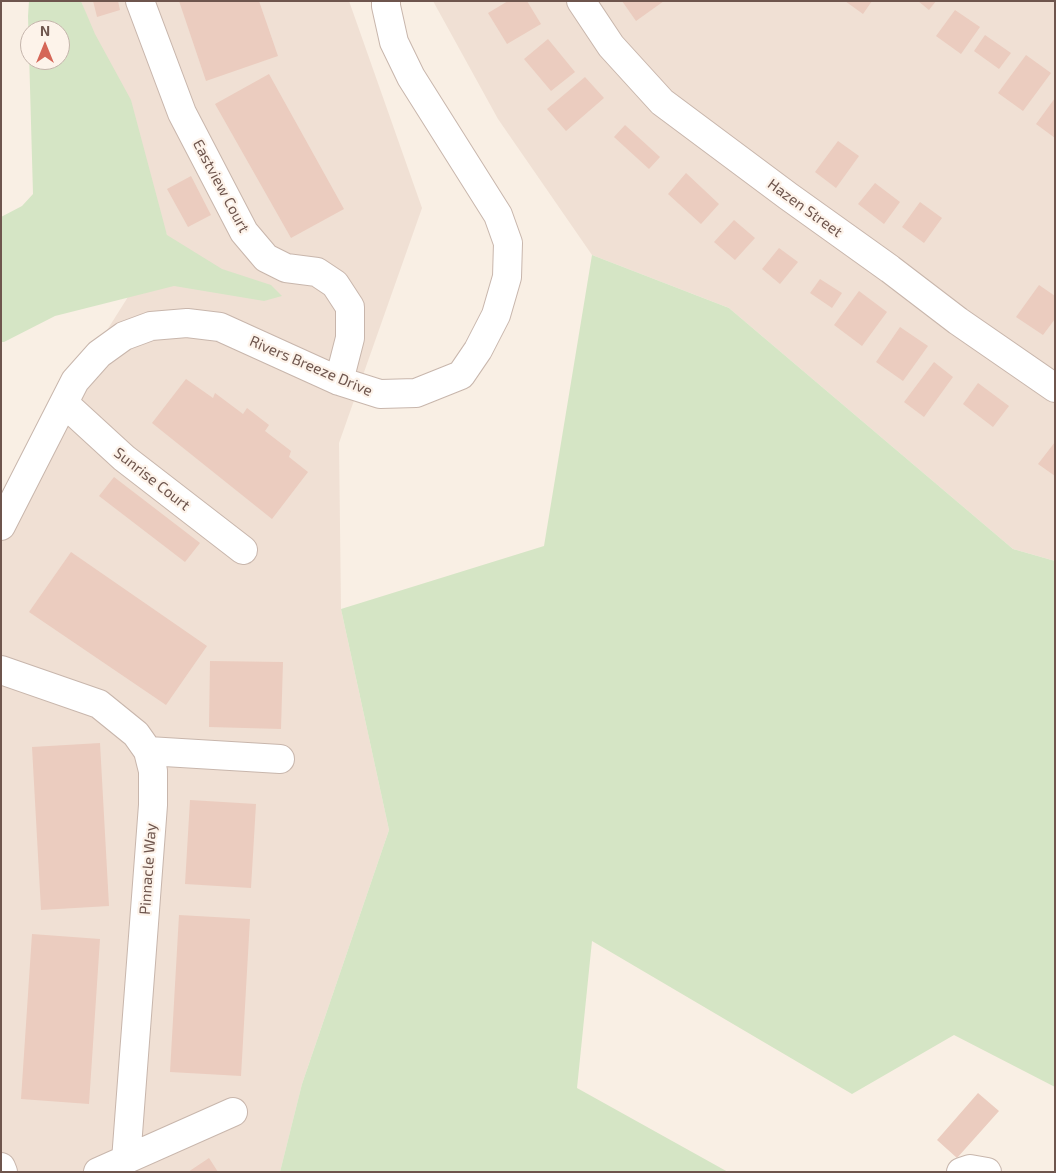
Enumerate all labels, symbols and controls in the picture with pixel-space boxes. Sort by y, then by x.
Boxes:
north arrow [20,20,70,70]
text: N [40,22,50,39]
street label: Eastview Court [189,136,253,236]
street label: Hazen Street [764,175,846,241]
street label: Rivers Breeze Drive [247,332,375,400]
street label: Sunrise Court [110,444,194,514]
street label: Pinnacle Way [136,823,160,915]

